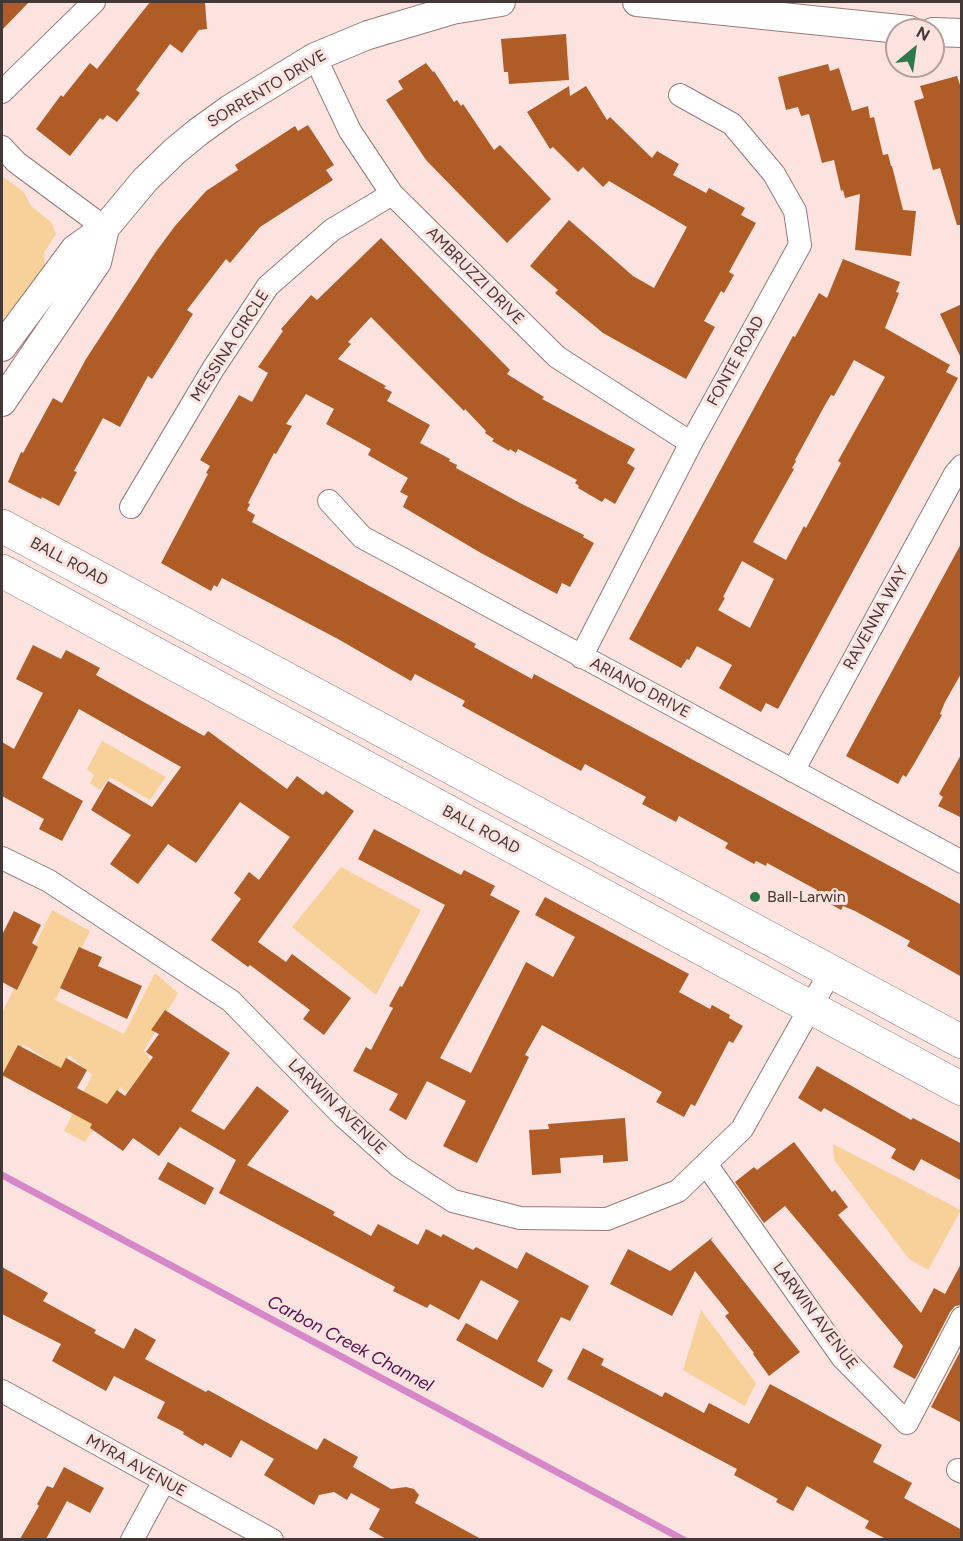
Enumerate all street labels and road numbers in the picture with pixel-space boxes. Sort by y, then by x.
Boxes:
street label: SORRENTO DRIVE [204,46,330,132]
street label: AMBRUZZI DRIVE [422,223,528,329]
street label: MESSINA CIRCLE [187,287,273,405]
street label: FONTE ROAD [703,313,769,409]
street label: BALL ROAD [27,533,111,591]
street label: RAVENNA WAY [840,563,912,673]
street label: ARIANO DRIVE [587,654,693,722]
street label: BALL ROAD [439,801,523,859]
street label: LARWIN AVENUE [284,1055,390,1159]
street label: LARWIN AVENUE [768,1259,862,1373]
street label: MYRA AVENUE [82,1430,190,1502]

